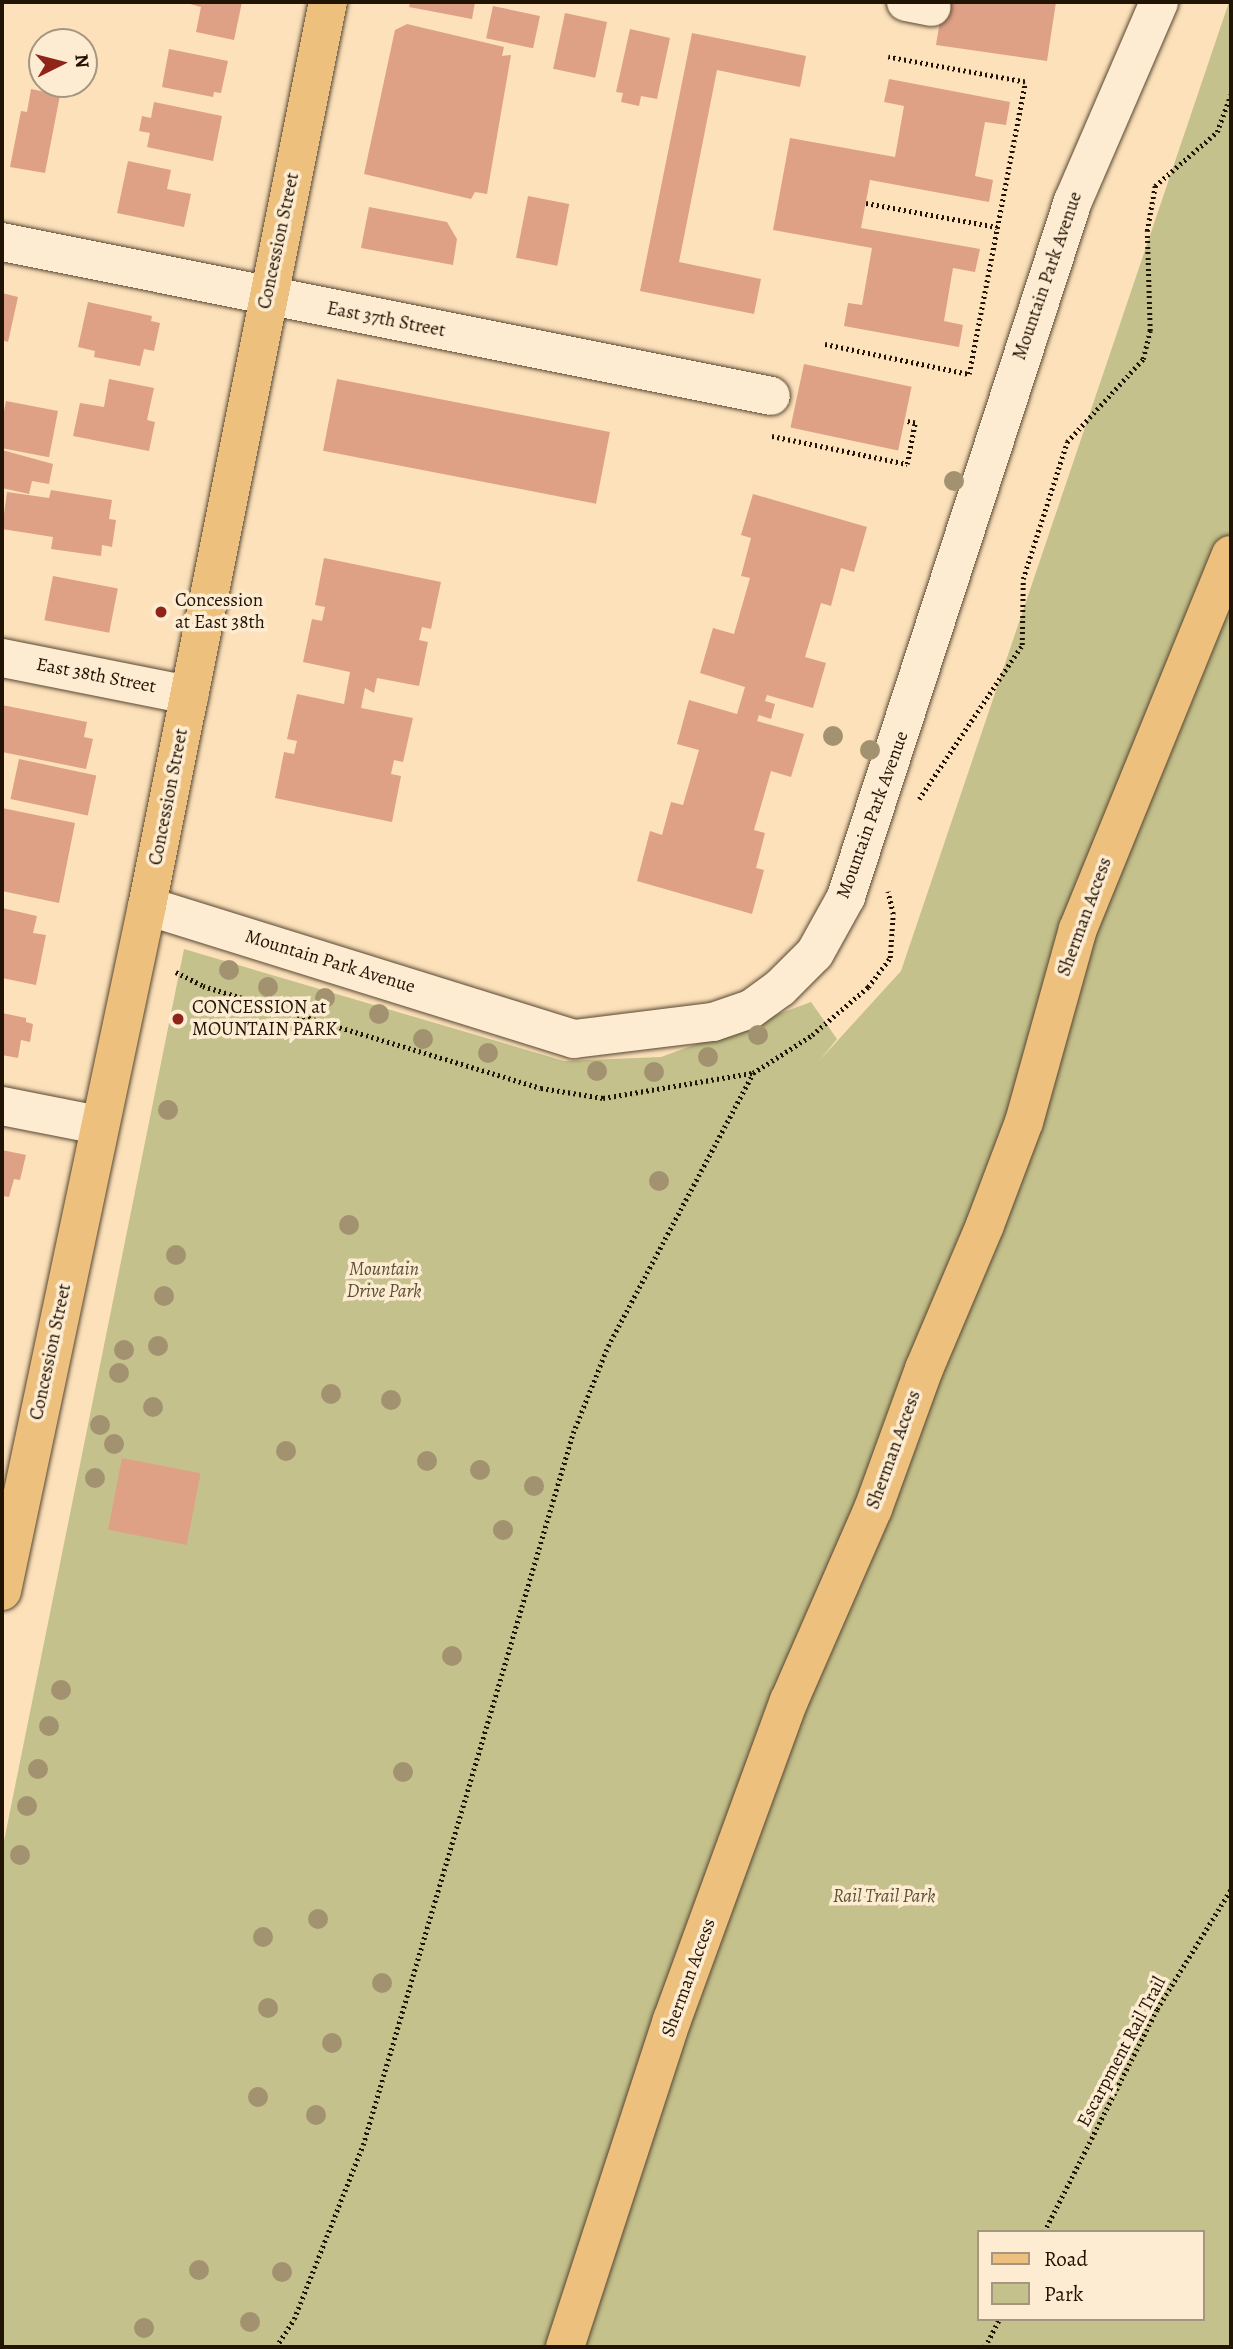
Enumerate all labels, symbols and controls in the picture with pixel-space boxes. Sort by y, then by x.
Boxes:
north arrow [28,28,98,98]
text: N [68,53,96,69]
street label: Concession Street [253,171,305,311]
street label: Mountain Park Avenue [1008,189,1088,363]
street label: East 37th Street [325,297,447,343]
place label: Concession at East 38th [175,590,265,634]
marker: Concession at East 38th [153,604,169,620]
street label: East 38th Street [34,653,158,699]
street label: Concession Street [145,727,193,867]
street label: Mountain Park Avenue [832,728,914,902]
street label: Sherman Access [1053,854,1117,980]
street label: Mountain Park Avenue [242,925,418,999]
place label: CONCESSION at MOUNTAIN PARK [192,997,337,1041]
marker: CONCESSION at MOUNTAIN PARK [170,1011,186,1027]
park label: Mountain Drive Park [346,1259,422,1303]
street label: Concession Street [25,1282,77,1422]
street label: Sherman Access [862,1387,926,1513]
park label: Rail Trail Park [833,1886,935,1908]
street label: Sherman Access [657,1915,721,2041]
street label: Escarpment Rail Trail [1073,1973,1171,2131]
legend [978,2230,1205,2321]
text: Road [1044,2245,1088,2273]
text: Park [1044,2280,1083,2308]

